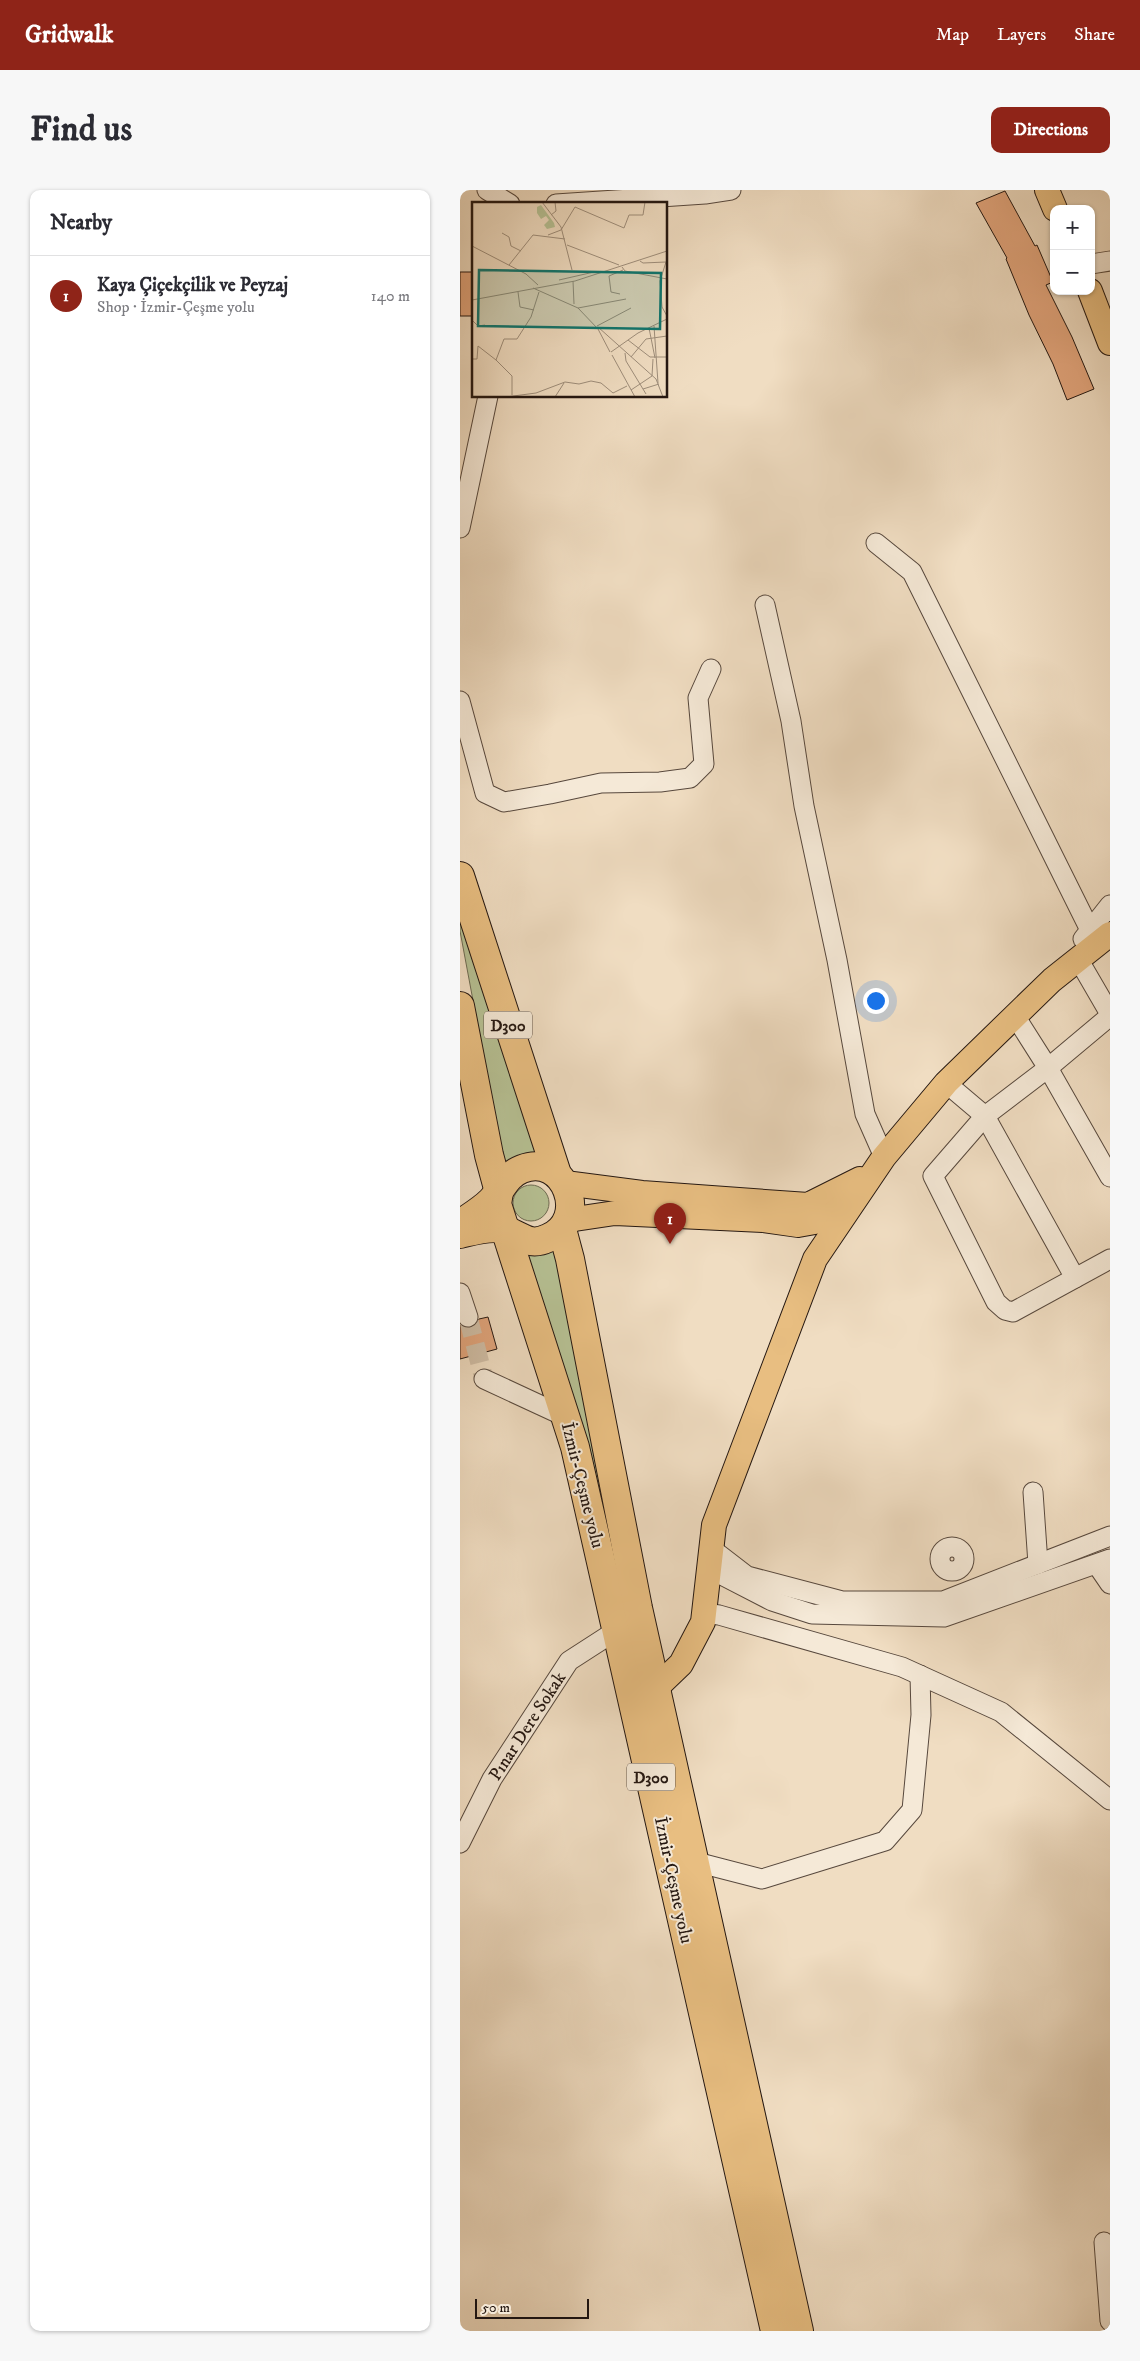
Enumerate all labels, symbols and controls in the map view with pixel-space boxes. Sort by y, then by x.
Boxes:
text: Gridwalk [25,20,113,50]
text: Map [936,24,969,46]
text: Layers [997,24,1046,46]
text: Share [1074,24,1115,46]
button: Directions [991,107,1110,153]
text: Find us [30,108,132,152]
inset map [472,202,668,398]
map controls [1050,205,1095,295]
button: + [1050,205,1095,250]
text: Nearby [50,210,112,236]
button: − [1050,250,1095,295]
text: Kaya Çiçekçilik ve Peyzaj [97,274,288,297]
text: 1 [63,286,69,306]
text: 140 m [371,286,410,306]
text: Shop · İzmir-Çeşme yolu [97,297,255,317]
your location [863,988,889,1014]
road number: D300 [484,1012,532,1038]
pin: 1 [654,1203,686,1244]
street label: İzmir-Çeşme yolu [556,1420,609,1551]
street label: Pınar Dere Sokak [485,1668,571,1785]
road number: D300 [627,1764,675,1790]
street label: İzmir-Çeşme yolu [649,1815,698,1946]
scale bar [475,2296,589,2319]
text: 50 m [482,2299,510,2317]

